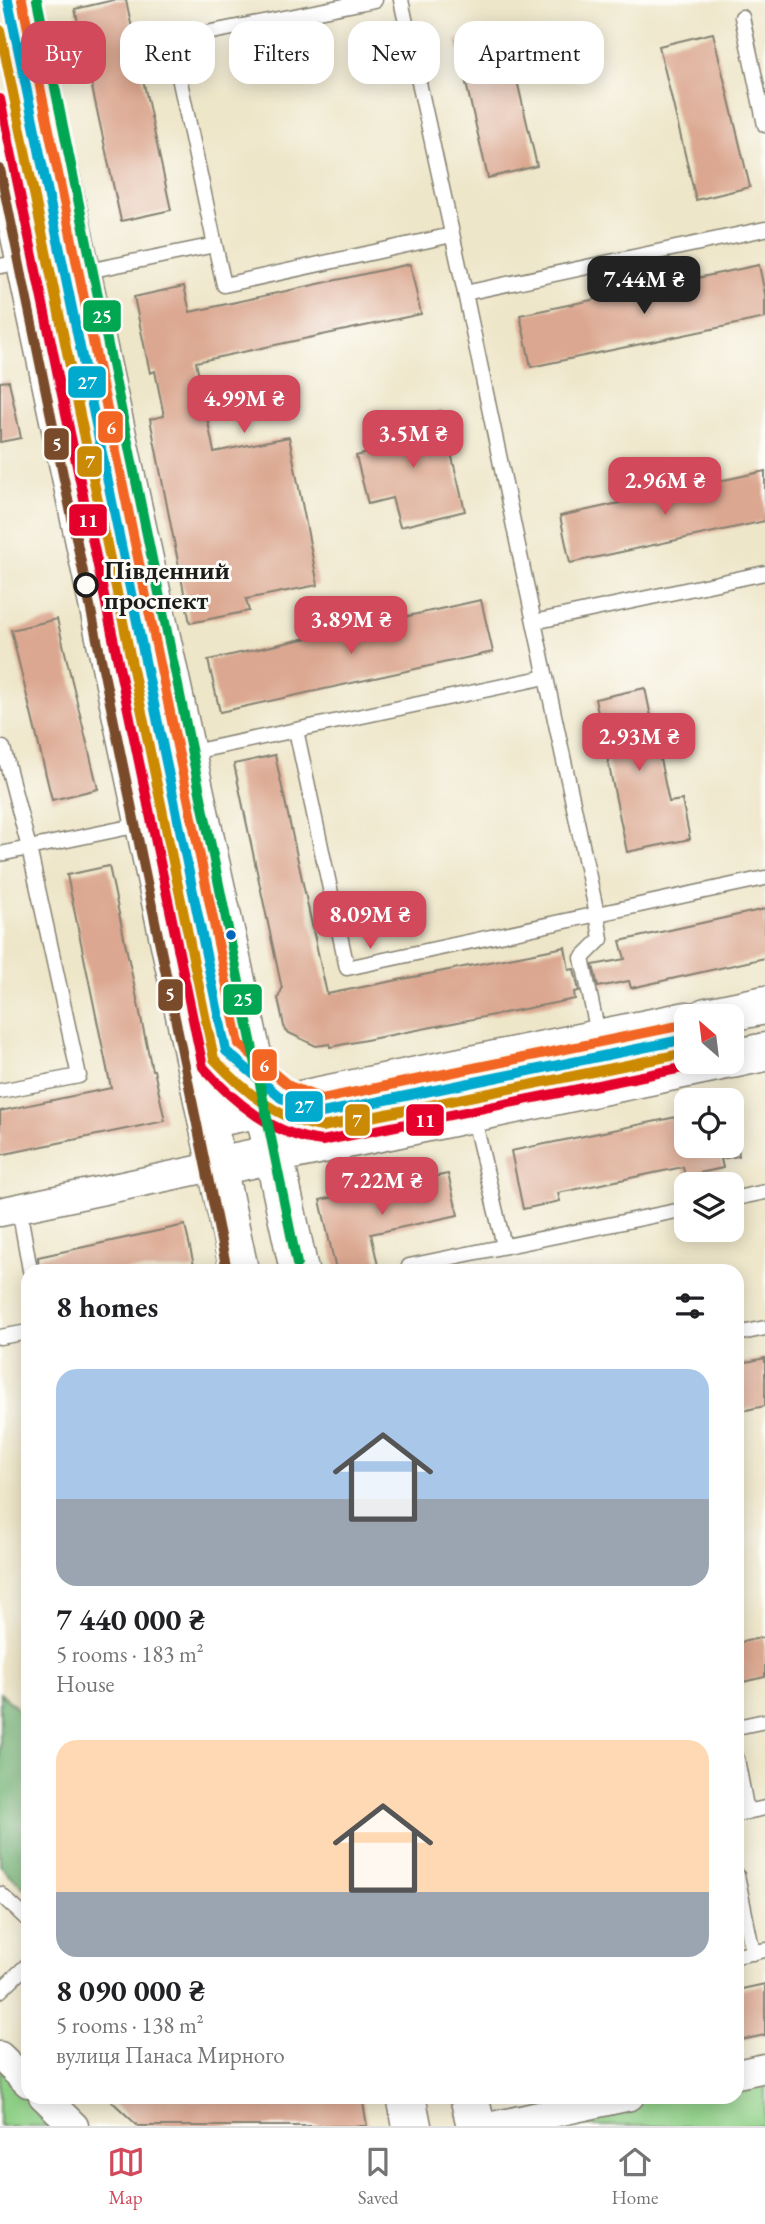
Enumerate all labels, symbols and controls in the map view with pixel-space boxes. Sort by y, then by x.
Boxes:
chip: Buy [21,21,106,84]
chip: Rent [120,21,215,84]
chip: Filters [229,21,334,84]
chip: New [348,21,440,84]
chip: Apartment [454,21,604,84]
pin: 7.44M ₴ [579,256,709,316]
text: 7.44M ₴ [603,264,685,294]
line badge: 25 [82,299,122,333]
text: 25 [92,304,112,329]
line badge: 27 [67,365,107,399]
text: 27 [77,370,98,395]
pin: 4.99M ₴ [179,376,309,435]
text: 4.99M ₴ [203,383,285,413]
line badge: 6 [97,410,124,444]
pin: 3.5M ₴ [356,410,470,470]
text: 6 [106,415,116,440]
text: 3.5M ₴ [378,418,448,448]
line badge: 5 [43,427,70,461]
text: 5 [52,432,62,457]
line badge: 7 [76,445,103,478]
text: 7 [85,449,96,474]
pin: 2.96M ₴ [600,458,730,517]
text: 2.96M ₴ [624,465,706,495]
line badge: 11 [68,503,108,537]
text: 11 [78,508,98,533]
place label: Південний проспект [104,553,230,617]
marker: Південний проспект [74,573,98,597]
pin: 3.89M ₴ [286,596,416,656]
text: 3.89M ₴ [310,604,392,634]
pin: 2.93M ₴ [574,714,704,773]
text: 2.93M ₴ [598,721,680,751]
pin: 8.09M ₴ [305,892,435,951]
text: 8.09M ₴ [329,899,411,929]
unlabelled marker [224,928,238,942]
line badge: 5 [157,978,184,1012]
text: 5 [165,982,175,1007]
line badge: 25 [222,983,263,1016]
text: 25 [233,987,253,1012]
north arrow [674,1004,744,1074]
map controls [674,1004,744,1242]
line badge: 6 [251,1048,278,1082]
text: 6 [259,1053,269,1078]
button: locate [674,1088,744,1158]
line badge: 27 [284,1090,324,1123]
text: 27 [294,1094,315,1119]
line badge: 7 [344,1103,371,1137]
line badge: 11 [405,1103,445,1137]
text: 7 [352,1108,363,1133]
text: 11 [415,1108,435,1133]
pin: 7.22M ₴ [317,1158,447,1217]
text: 7.22M ₴ [341,1165,423,1195]
button: layers [674,1172,744,1242]
text: 8 homes [56,1287,158,1326]
icon: filters [671,1287,709,1325]
icon: home [320,1414,446,1540]
text: 7 440 000 ₴ [56,1600,205,1639]
text: 5 rooms · 183 m² [56,1639,204,1669]
text: House [56,1669,115,1699]
icon: home [320,1785,446,1911]
text: 8 090 000 ₴ [56,1971,205,2010]
text: 5 rooms · 138 m² [56,2010,204,2040]
text: вулиця Панаса Мирного [56,2040,285,2070]
tab: Map [107,2143,145,2210]
tab: Saved [358,2143,398,2210]
tab: Home [611,2143,658,2210]

